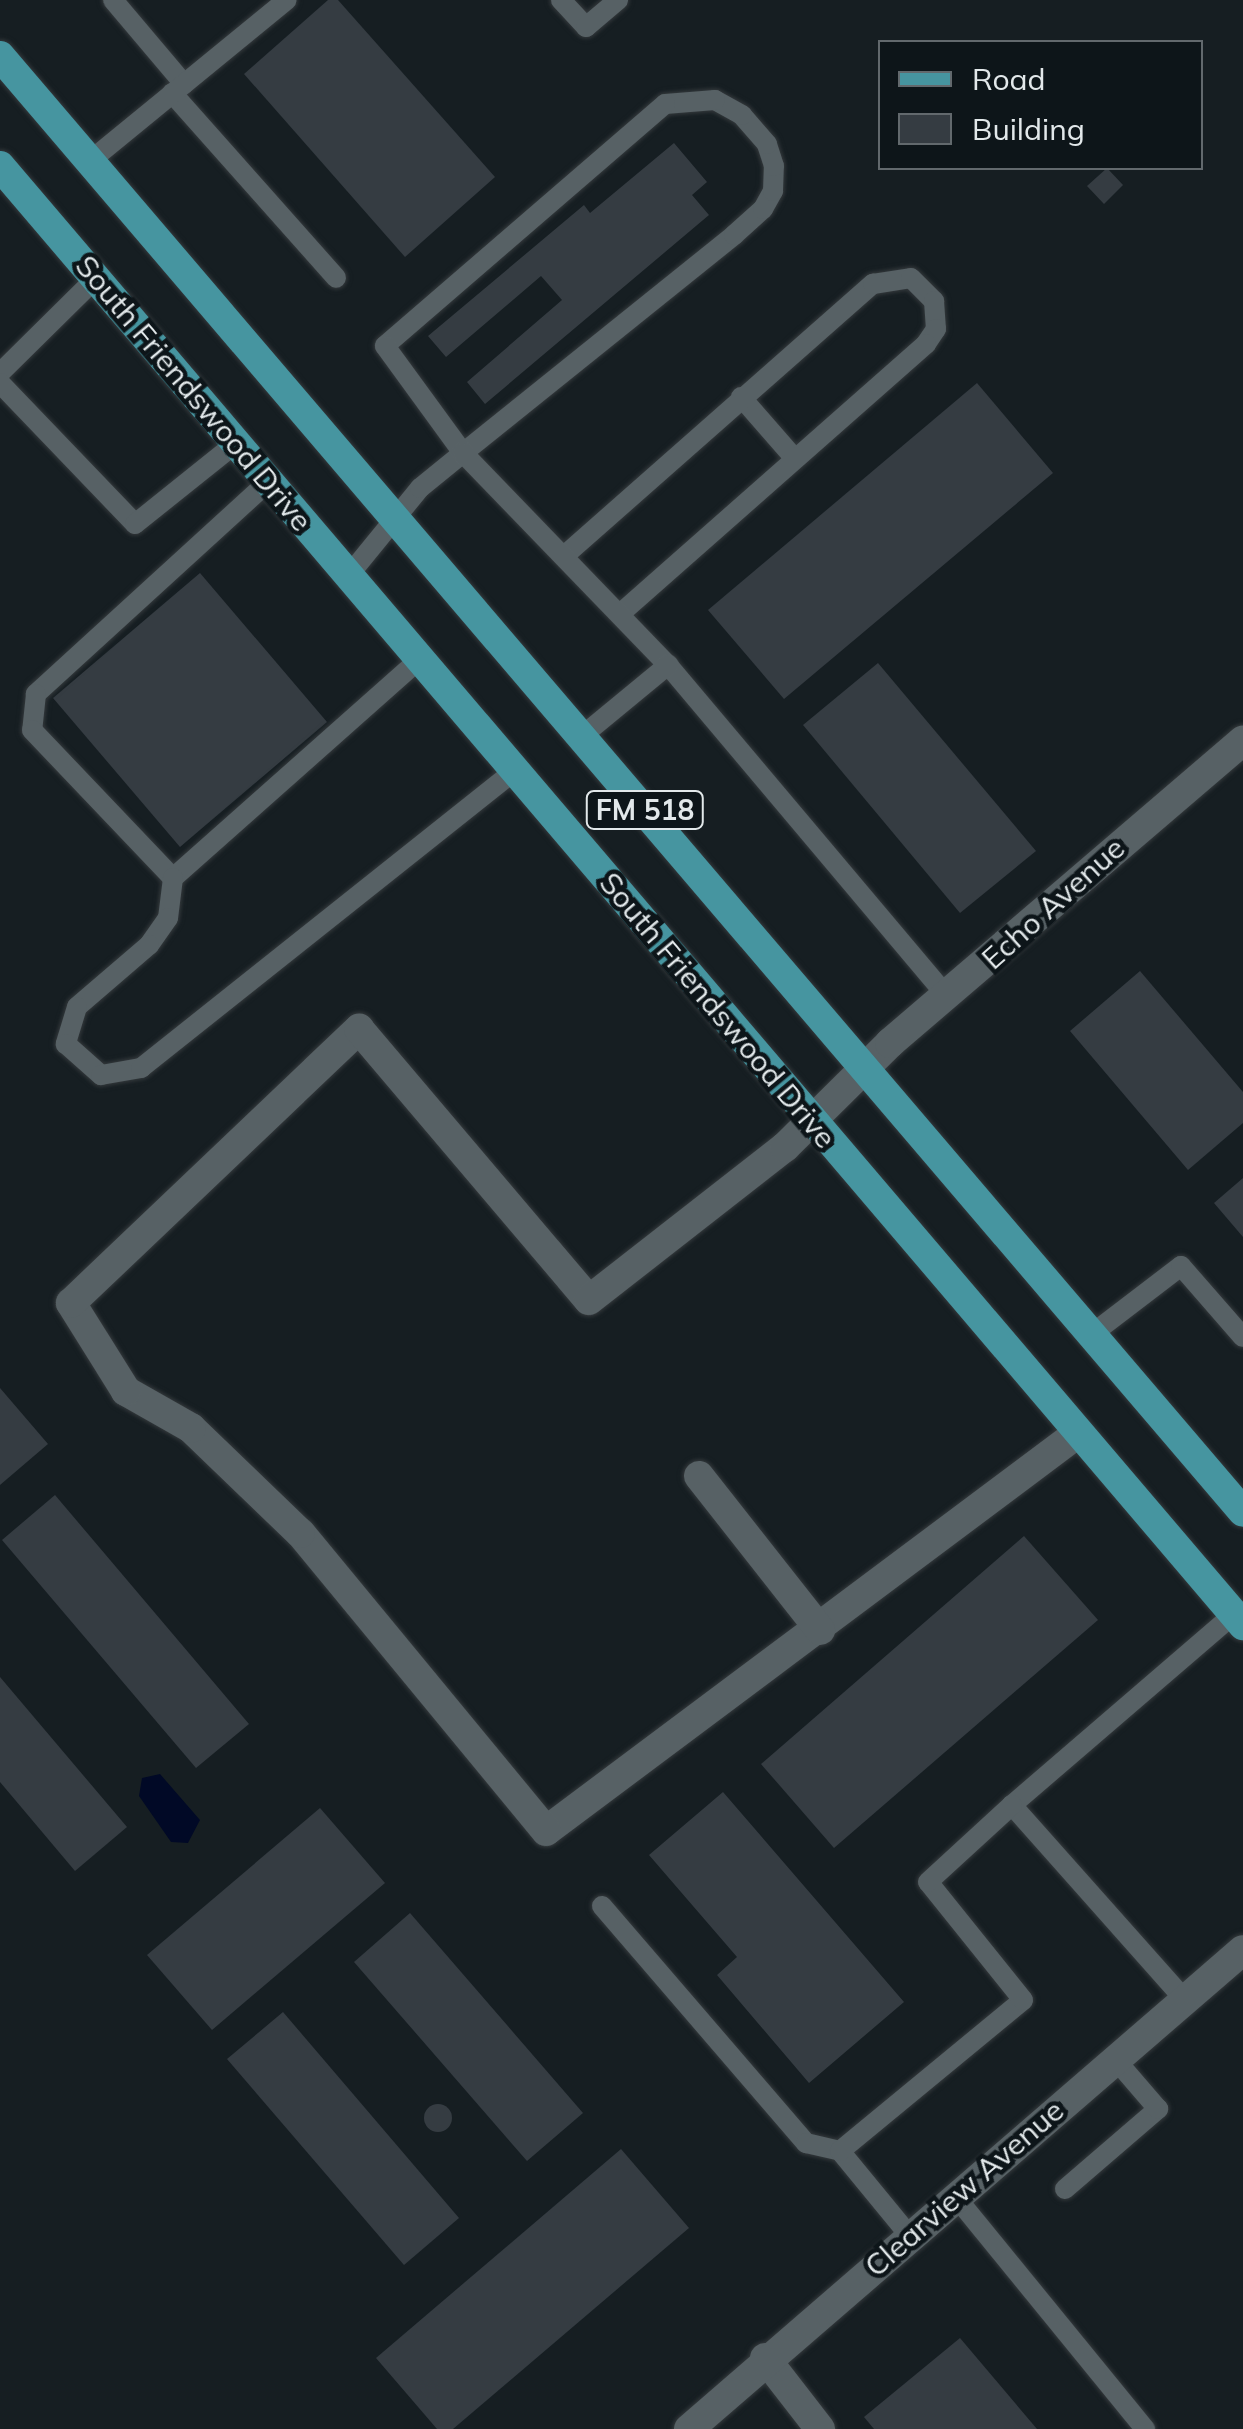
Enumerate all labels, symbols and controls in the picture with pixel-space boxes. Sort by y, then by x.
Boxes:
legend [878,40,1203,170]
text: Road [972,60,1046,98]
text: Building [972,110,1085,148]
street label: South Friendswood Drive [68,248,320,538]
road number: FM 518 [585,787,705,833]
street label: Echo Avenue [974,830,1132,976]
street label: South Friendswood Drive [592,865,844,1155]
street label: Clearview Avenue [857,2092,1071,2284]

